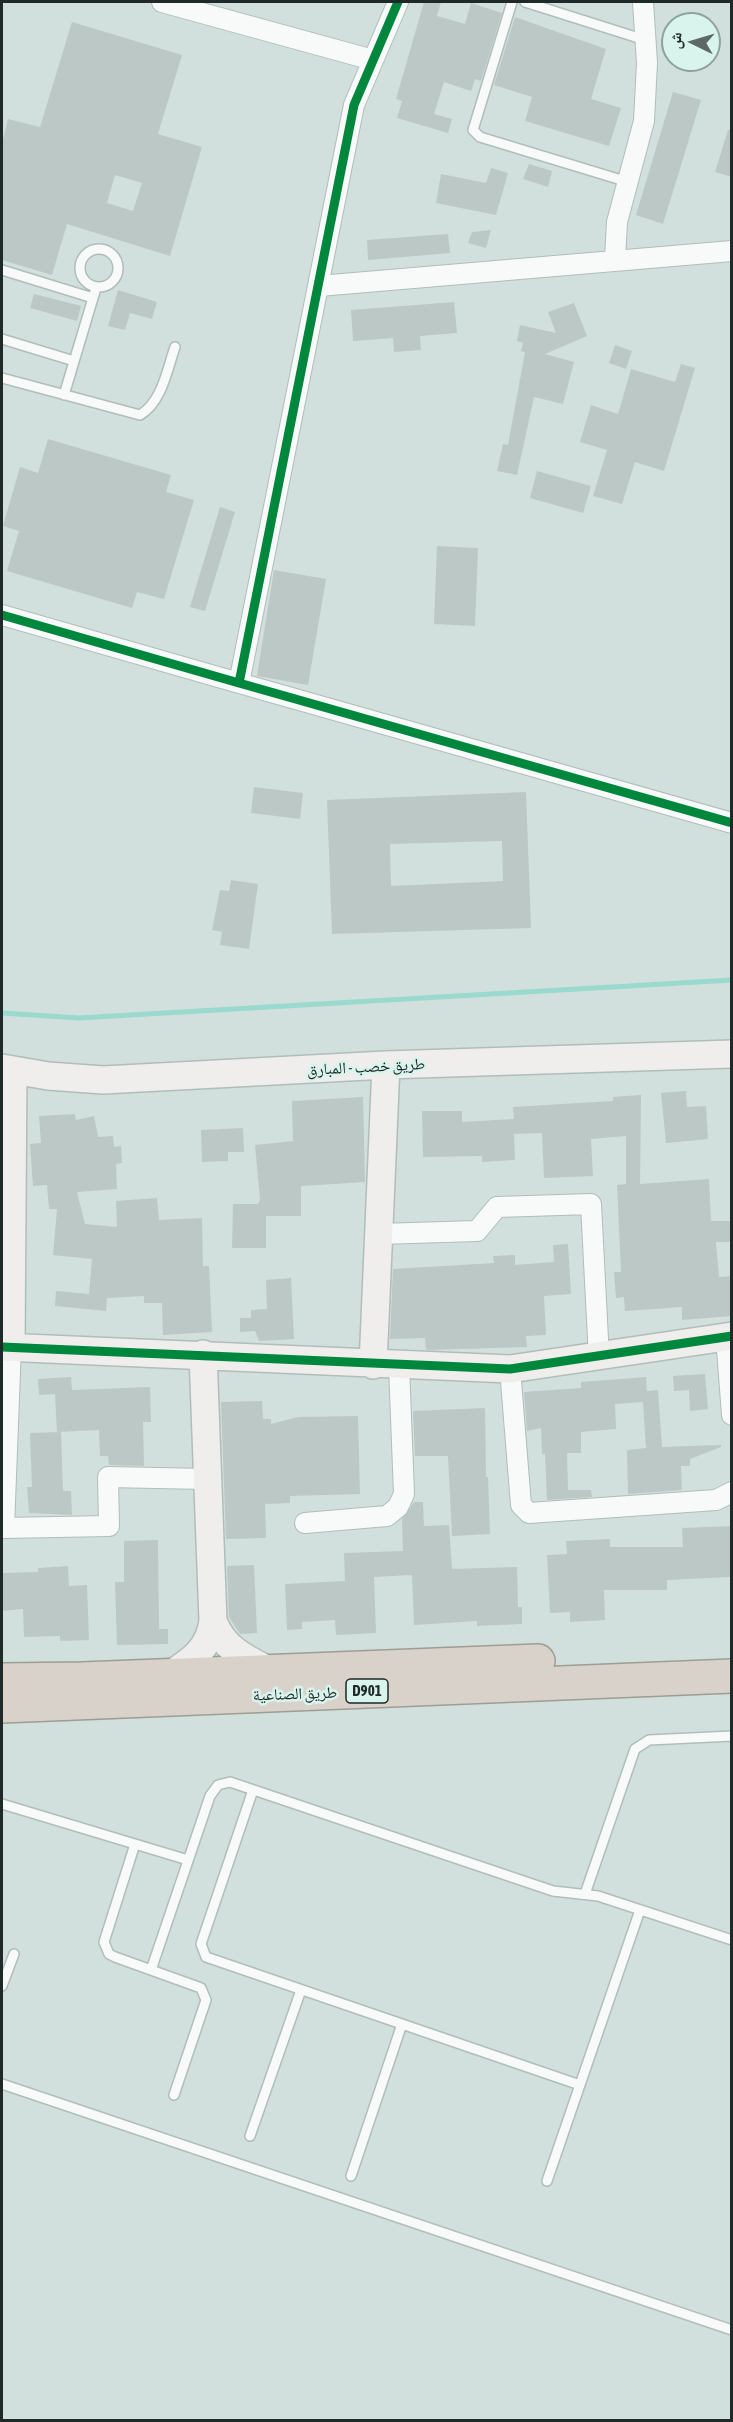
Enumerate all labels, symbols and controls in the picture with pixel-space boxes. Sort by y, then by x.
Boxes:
north arrow [661,12,721,72]
text: ش [665,31,685,50]
street label: طريق خصب - المبارق [307,1054,425,1080]
road number: D901 [346,1679,388,1703]
street label: طريق الصناعية [252,1683,338,1705]

